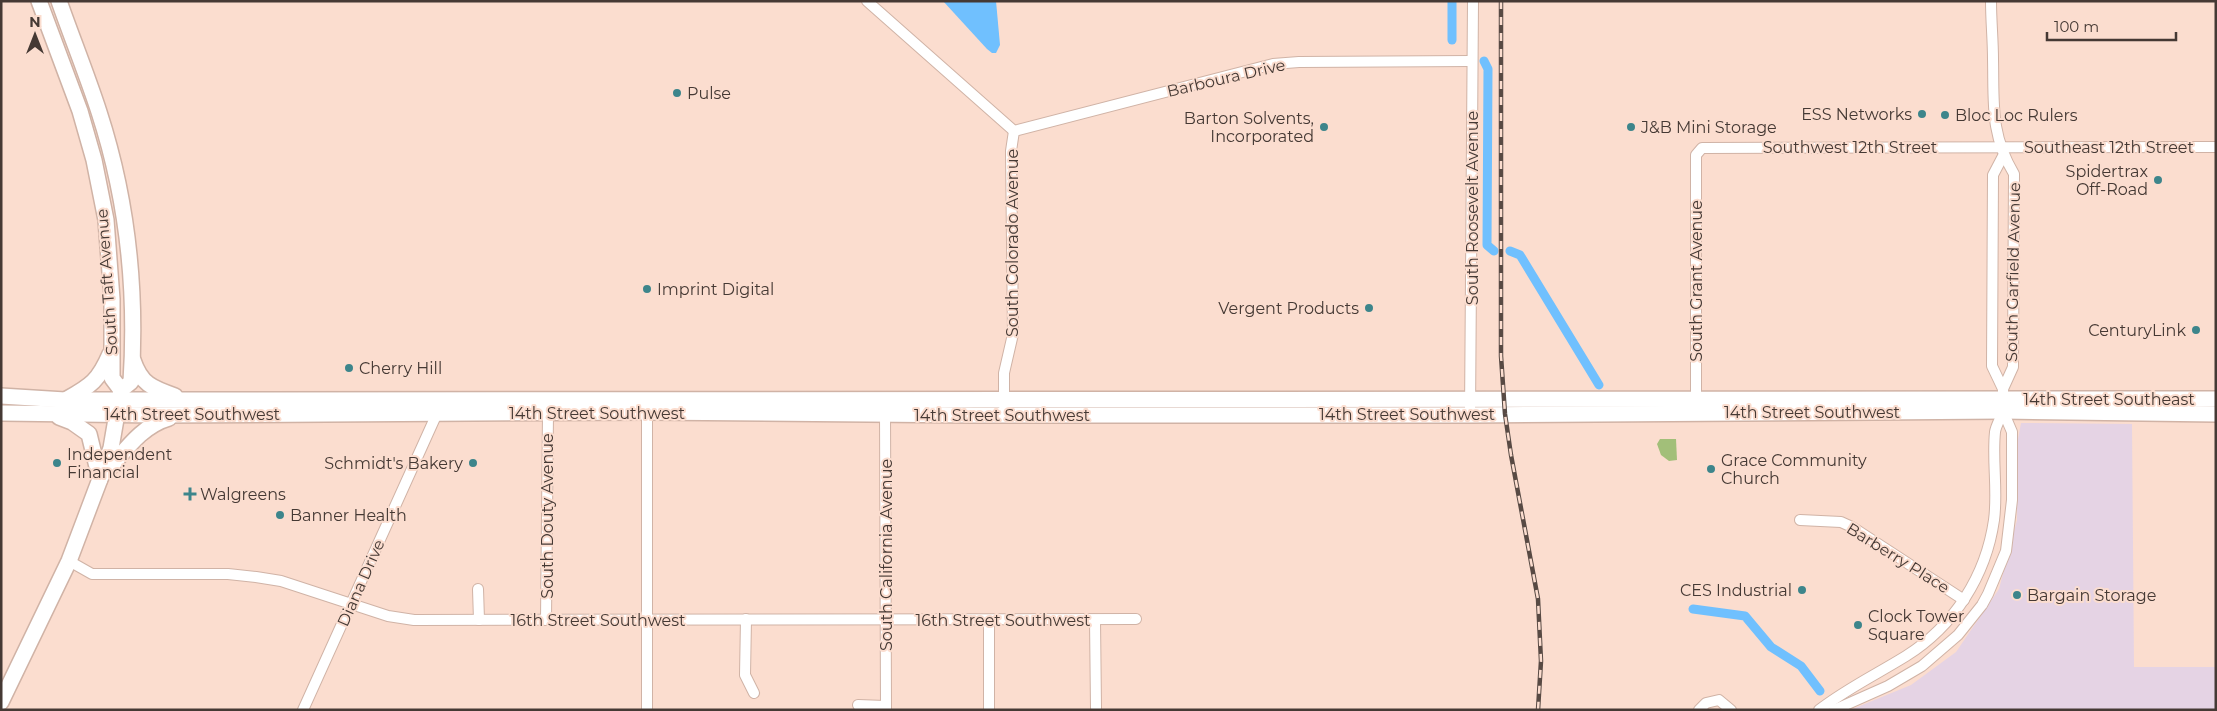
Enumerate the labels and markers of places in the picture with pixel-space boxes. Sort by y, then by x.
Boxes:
place label: Pulse [687,84,731,103]
marker: Pulse [671,87,683,99]
place label: ESS Networks [1801,105,1912,124]
place label: Bloc Loc Rulers [1955,106,2078,125]
marker: ESS Networks [1916,108,1928,120]
place label: Barton Solvents, Incorporated [1184,109,1314,146]
marker: Bloc Loc Rulers [1939,109,1951,121]
place label: J&B Mini Storage [1640,118,1777,137]
marker: Barton Solvents, Incorporated [1318,121,1330,133]
marker: J&B Mini Storage [1625,121,1637,133]
place label: Spidertrax Off-Road [2066,162,2148,199]
marker: Spidertrax Off-Road [2152,174,2164,186]
place label: Imprint Digital [657,280,774,299]
marker: Imprint Digital [641,283,653,295]
place label: Vergent Products [1218,299,1359,318]
marker: Vergent Products [1363,302,1375,314]
place label: CenturyLink [2088,321,2186,340]
marker: CenturyLink [2190,324,2202,336]
place label: Cherry Hill [359,359,442,378]
marker: Cherry Hill [343,362,355,374]
place label: Independent Financial [67,445,173,482]
place label: Grace Community Church [1721,451,1867,488]
place label: Schmidt's Bakery [324,454,463,473]
marker: Independent Financial [51,457,63,469]
marker: Schmidt's Bakery [467,457,479,469]
marker: Grace Community Church [1705,463,1717,475]
place label: Walgreens [200,485,286,504]
marker: Walgreens [184,488,196,500]
place label: Banner Health [290,506,407,525]
marker: Banner Health [274,509,286,521]
place label: CES Industrial [1680,581,1792,600]
marker: CES Industrial [1796,584,1808,596]
place label: Bargain Storage [2027,586,2156,605]
marker: Bargain Storage [2011,589,2023,601]
place label: Clock Tower Square [1868,607,1964,644]
marker: Clock Tower Square [1852,619,1864,631]

